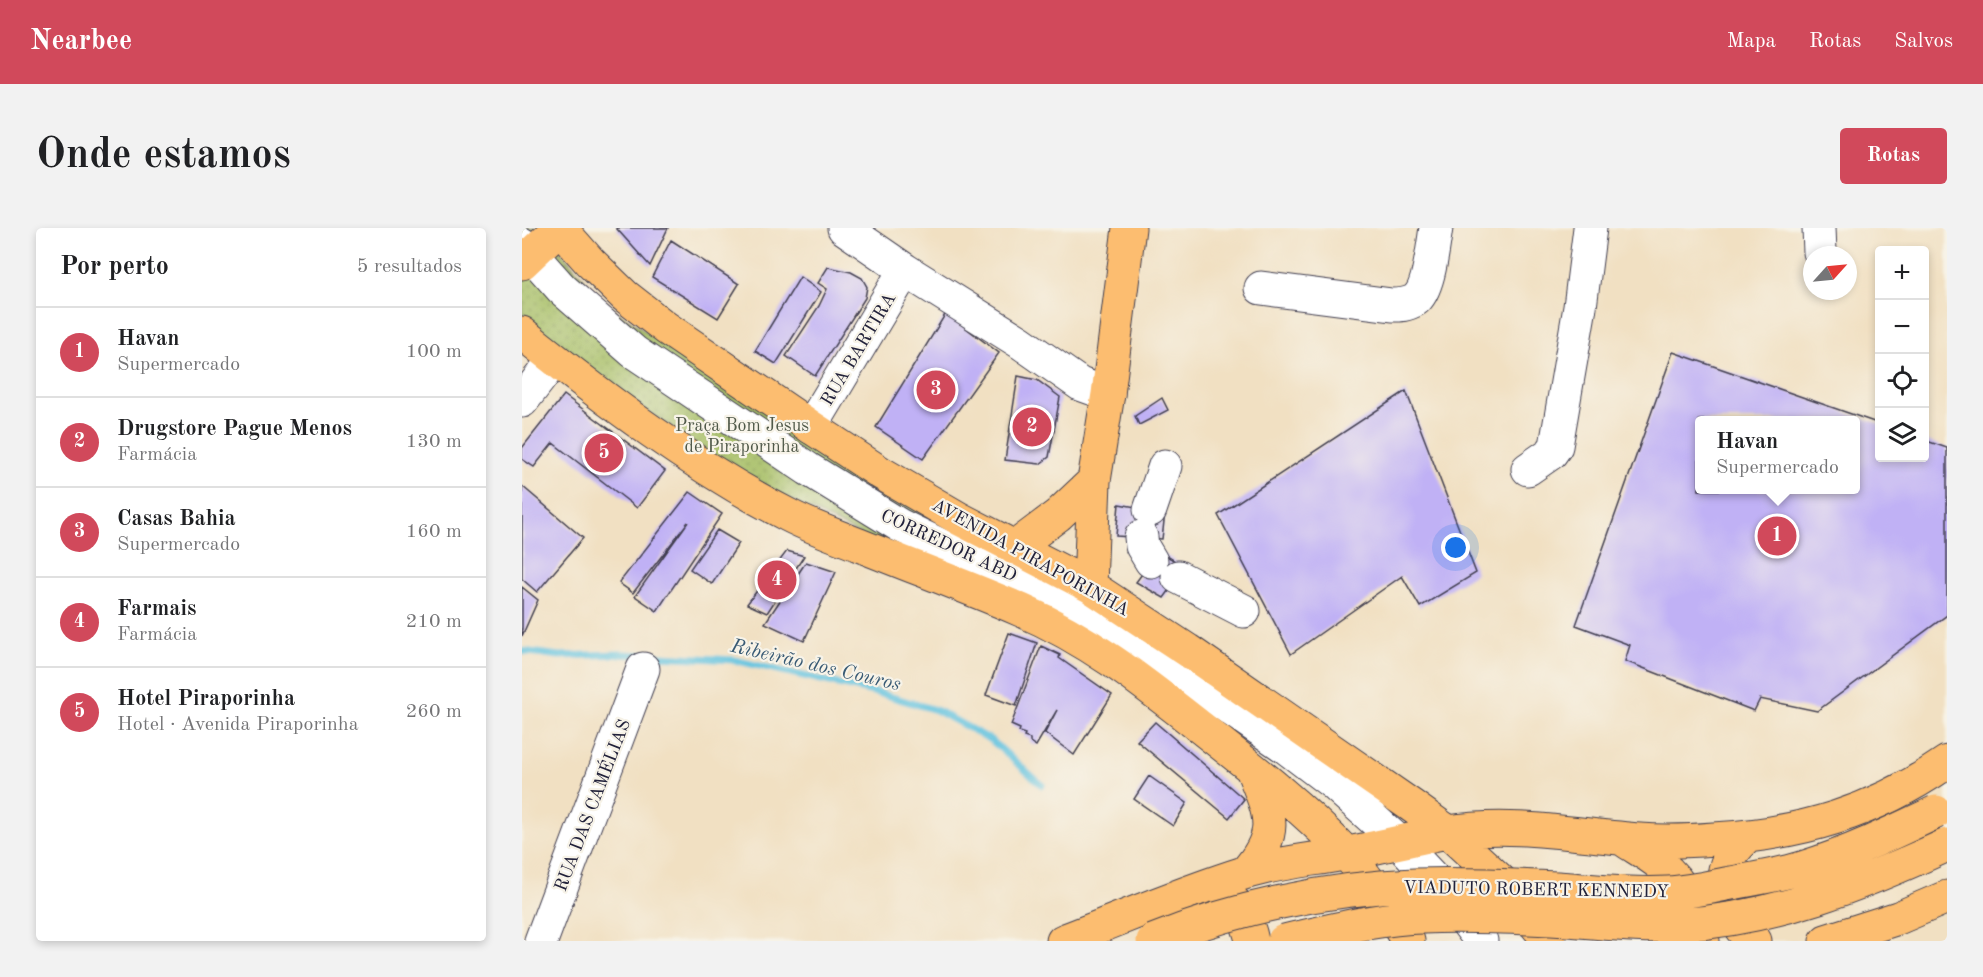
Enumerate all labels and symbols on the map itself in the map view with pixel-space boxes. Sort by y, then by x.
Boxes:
north arrow [1803,246,1857,300]
street label: RUA BARTIRA [818,290,900,409]
pin: 3 [916,368,956,412]
pin: 2 [1012,404,1052,450]
park label: Praça Bom Jesus de Piraporinha [675,417,809,456]
pin: 5 [584,430,623,476]
street label: AVENIDA PIRAPORINHA [929,496,1132,620]
street label: CORREDOR ABD [878,507,1019,585]
pin: 1 [1758,514,1796,558]
your location [1441,533,1470,562]
pin: 4 [758,558,796,602]
water label: Ribeirão dos Couros [728,636,903,695]
street label: RUA DAS CAMÉLIAS [548,715,634,894]
street label: VIADUTO ROBERT KENNEDY [1403,879,1669,901]

